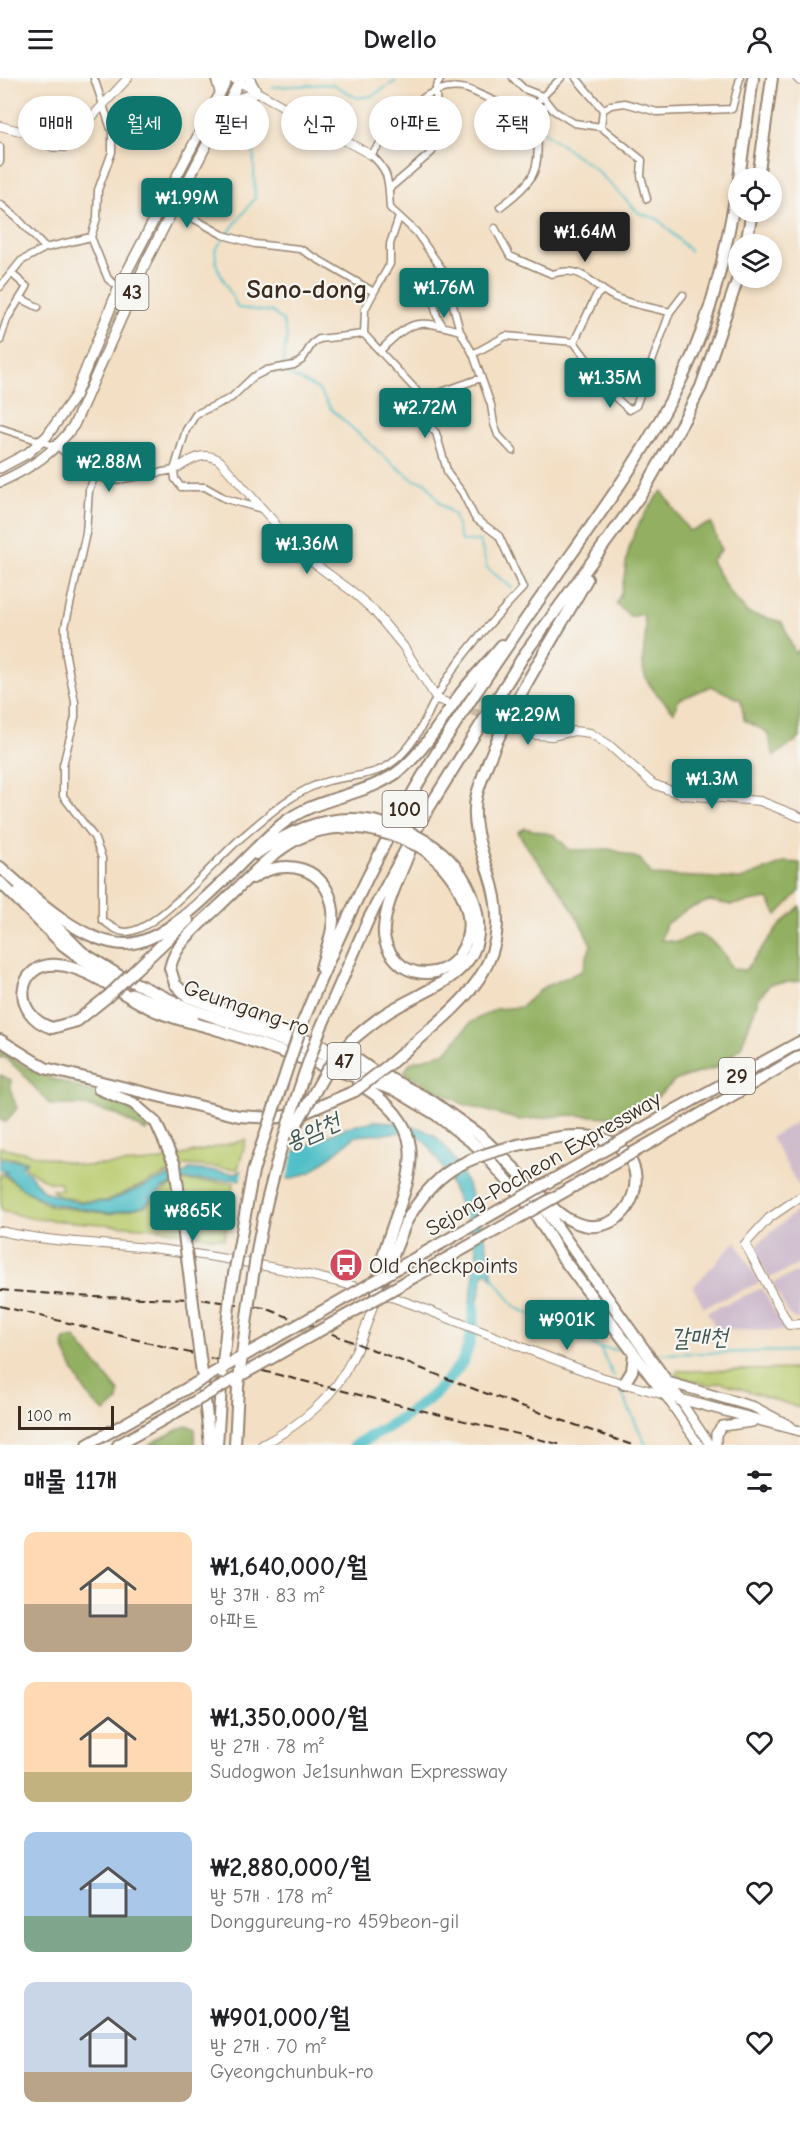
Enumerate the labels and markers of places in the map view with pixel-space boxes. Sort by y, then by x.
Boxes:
pin: ₩1.99M [138,178,236,229]
pin: ₩1.64M [536,212,634,263]
pin: ₩1.76M [395,268,493,319]
pin: ₩1.35M [561,358,659,409]
pin: ₩2.72M [376,388,474,439]
pin: ₩2.88M [60,442,158,493]
pin: ₩1.36M [258,524,356,575]
pin: ₩2.29M [479,695,577,746]
pin: ₩1.3M [670,759,754,810]
pin: ₩865K [151,1191,235,1242]
bus stop icon: Old checkpoints [328,1247,364,1283]
place label: Old checkpoints [369,1253,518,1279]
pin: ₩901K [525,1300,609,1351]

